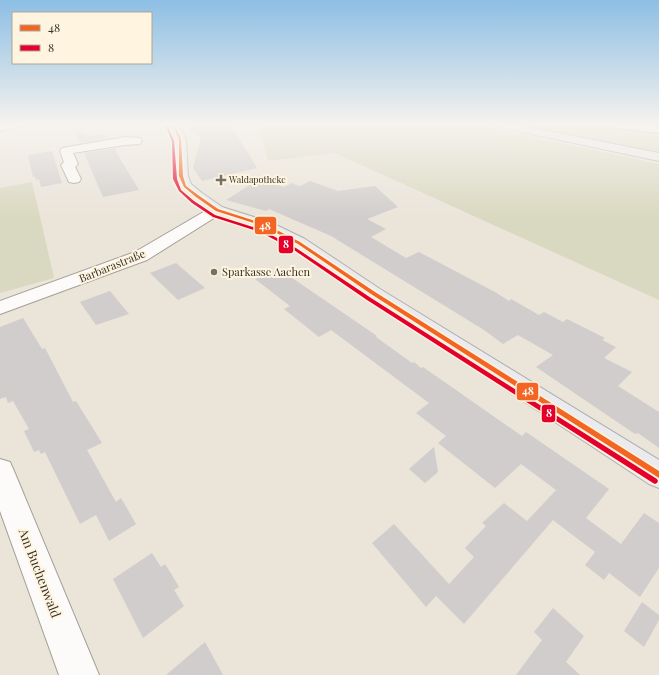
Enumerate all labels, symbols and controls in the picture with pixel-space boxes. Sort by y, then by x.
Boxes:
legend [12,12,152,64]
text: 48 [48,19,60,35]
text: 8 [48,39,54,55]
place label: Waldapotheke [228,173,286,185]
marker: Waldapotheke [216,175,226,185]
line badge: 48 [254,216,277,235]
text: 48 [259,218,271,233]
line badge: 8 [278,235,294,254]
text: 8 [283,236,289,251]
street label: Barbarastraße [76,245,148,286]
place label: Sparkasse Aachen [222,264,310,279]
marker: Sparkasse Aachen [209,267,219,277]
line badge: 48 [516,382,539,401]
text: 48 [522,383,534,398]
line badge: 8 [541,404,556,423]
text: 8 [546,405,552,420]
street label: Am Buchenwald [15,525,65,620]

